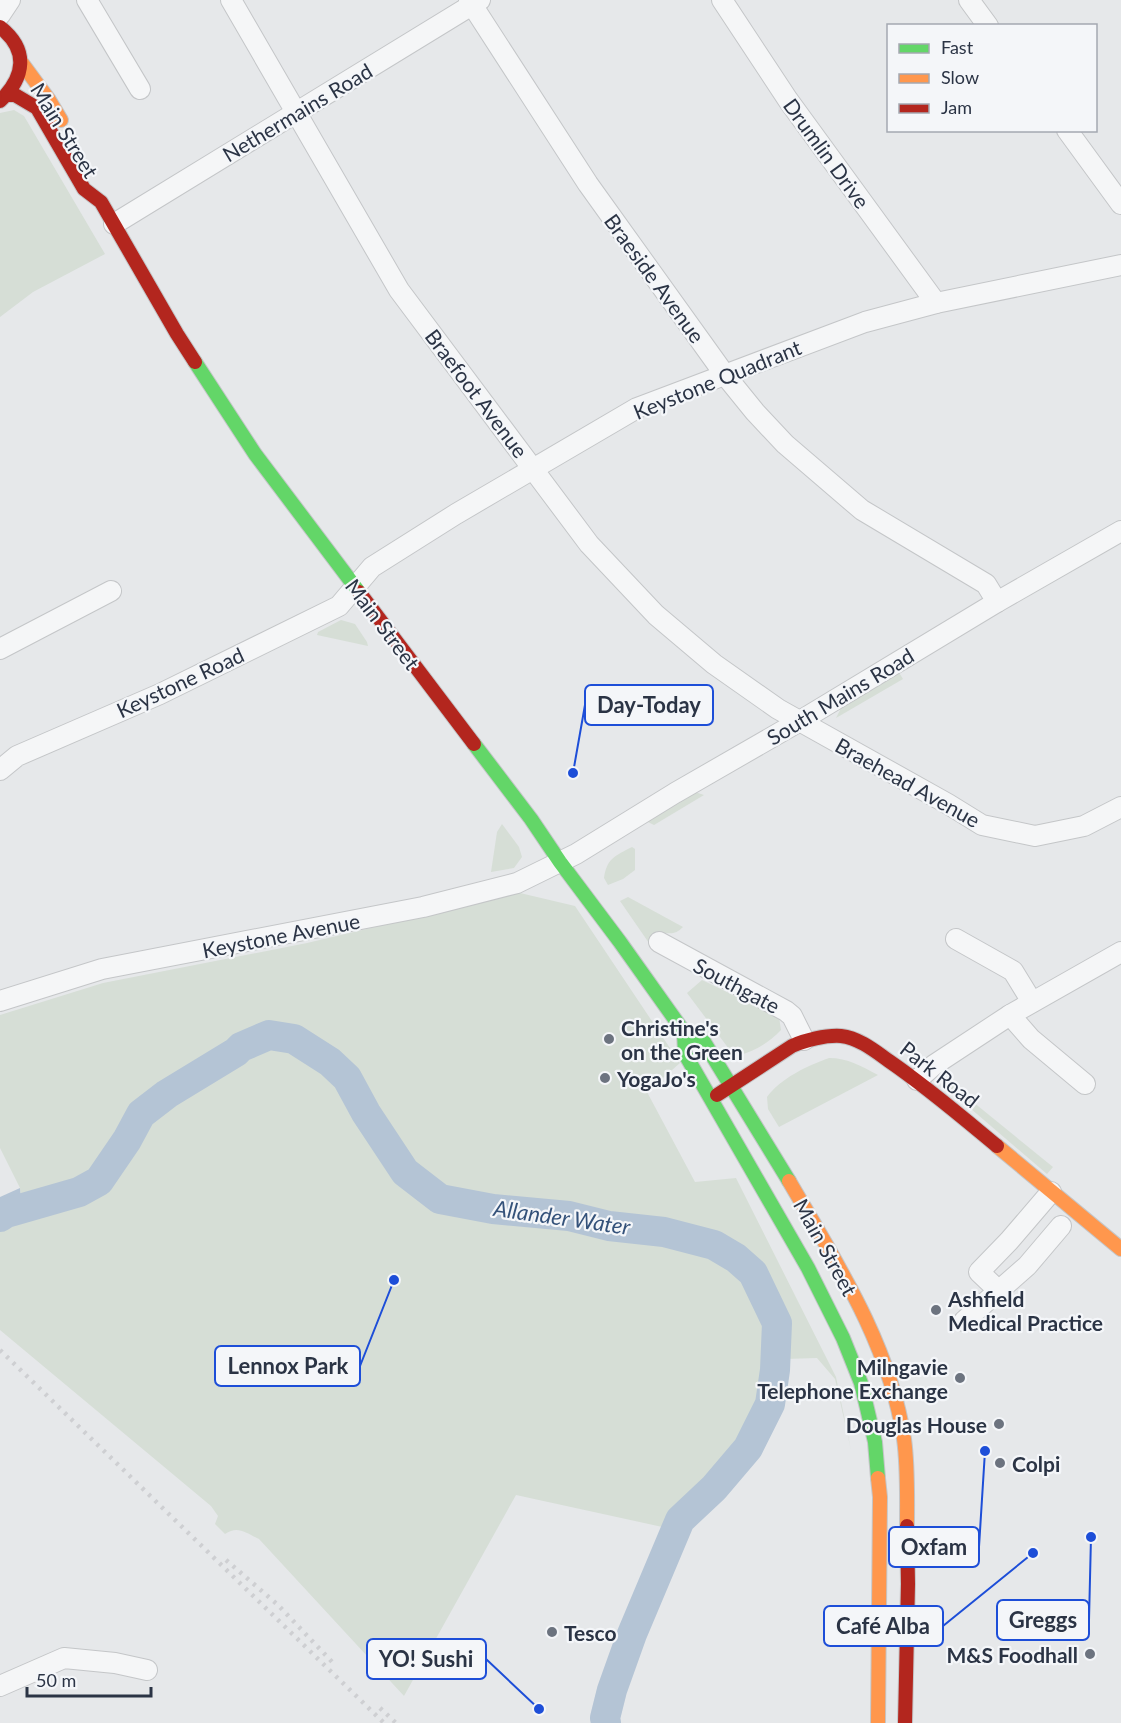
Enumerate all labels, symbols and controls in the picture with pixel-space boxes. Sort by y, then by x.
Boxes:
legend [887,24,1097,132]
text: Fast [941,36,974,58]
street label: Nethermains Road [218,57,376,167]
text: Slow [941,66,979,88]
street label: Main Street [26,78,104,182]
street label: Drumlin Drive [779,93,875,213]
text: Jam [941,96,972,118]
street label: Braeside Avenue [600,209,710,347]
street label: Braefoot Avenue [420,324,534,462]
street label: Keystone Quadrant [629,334,805,424]
street label: Main Street [341,574,425,675]
street label: Keystone Road [112,642,248,722]
street label: South Mains Road [762,642,918,750]
callout: Day-Today [585,685,713,725]
text: Day-Today [597,691,701,718]
street label: Braehead Avenue [831,732,985,832]
street label: Keystone Avenue [200,907,362,963]
street label: Southgate [690,952,784,1018]
place label: Christine's on the Green [621,1015,743,1064]
marker: Christine's on the Green [602,1032,616,1046]
street label: Park Road [896,1036,984,1112]
place label: YogaJo's [616,1066,696,1091]
marker: YogaJo's [598,1071,612,1085]
water label: Allander Water [491,1194,632,1240]
street label: Main Street [789,1194,863,1300]
place label: Ashfield Medical Practice [947,1286,1103,1335]
marker: Ashfield Medical Practice [929,1303,943,1317]
callout: Lennox Park [215,1346,360,1386]
text: Lennox Park [228,1352,349,1379]
place label: Milngavie Telephone Exchange [757,1354,948,1403]
marker: Milngavie Telephone Exchange [953,1371,967,1385]
place label: Douglas House [846,1412,987,1437]
marker: Douglas House [992,1417,1006,1431]
place label: Colpi [1012,1451,1060,1476]
marker: Colpi [993,1456,1007,1470]
callout: Oxfam [889,1527,979,1567]
text: Oxfam [901,1533,967,1560]
callout: Greggs [997,1600,1089,1640]
callout: Café Alba [824,1606,943,1646]
text: Greggs [1009,1606,1077,1633]
text: Café Alba [836,1612,930,1639]
place label: Tesco [564,1620,617,1645]
marker: Tesco [545,1625,559,1639]
callout: YO! Sushi [367,1639,486,1679]
place label: M&S Foodhall [946,1642,1078,1667]
text: YO! Sushi [378,1645,473,1672]
marker: M&S Foodhall [1083,1647,1097,1661]
scale bar [27,1660,152,1698]
text: 50 m [36,1669,76,1691]

